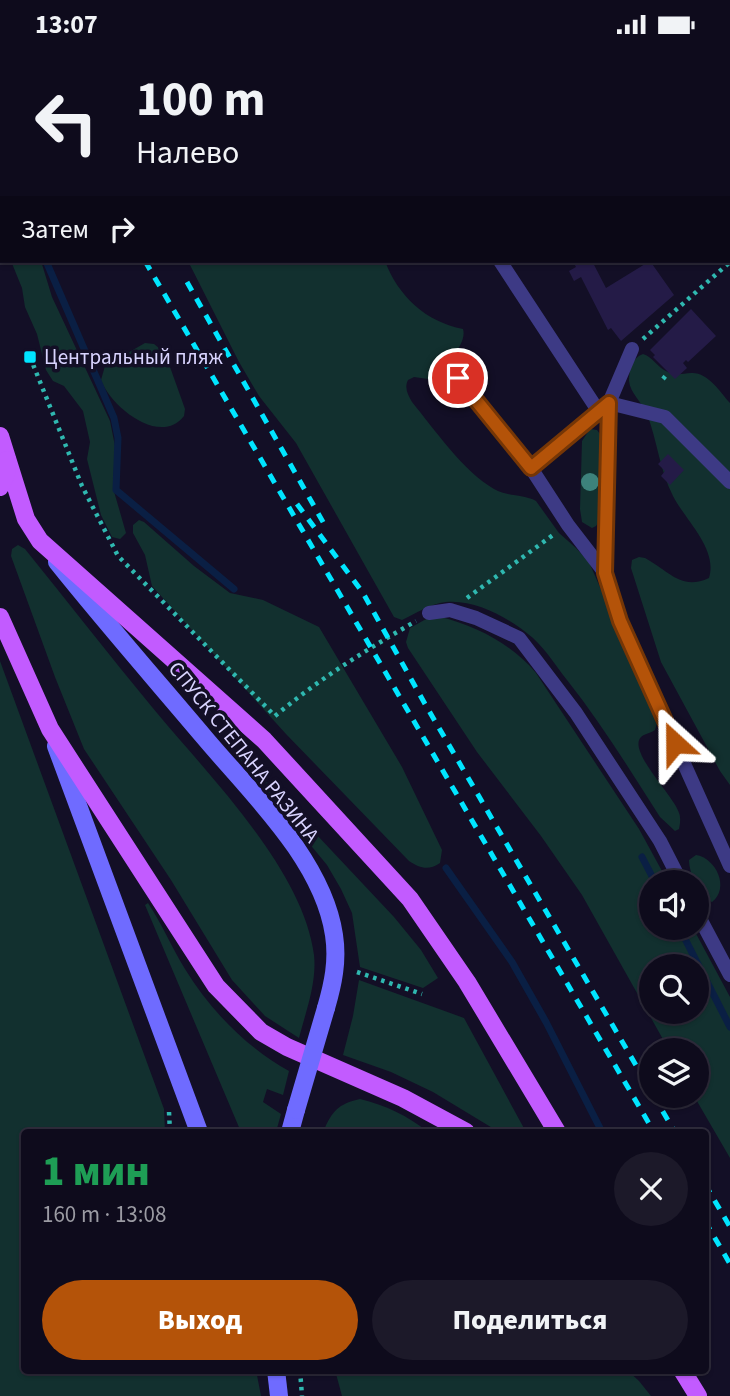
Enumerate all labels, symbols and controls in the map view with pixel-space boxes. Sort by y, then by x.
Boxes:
text: 13:07 [35,6,98,43]
text: 100 m [136,65,265,135]
icon: left [21,77,112,168]
text: Налево [136,130,239,176]
icon: right [103,210,141,248]
text: Затем [21,211,89,248]
place label: Центральный пляж [44,342,224,372]
pin [428,348,488,408]
marker: Центральный пляж [22,349,38,365]
icon: arrive [439,359,477,397]
street label: СПУСК СТЕПАНА РАЗИНА [161,655,327,850]
position arrow [638,706,712,780]
map controls [639,870,709,1108]
button: sound [639,870,709,940]
button: search [639,954,709,1024]
button: layers [639,1038,709,1108]
text: 1 мин [42,1142,150,1202]
button: close [614,1152,688,1226]
text: 160 m · 13:08 [42,1198,166,1231]
button: Выход [42,1280,358,1360]
button: Поделиться [372,1280,688,1360]

